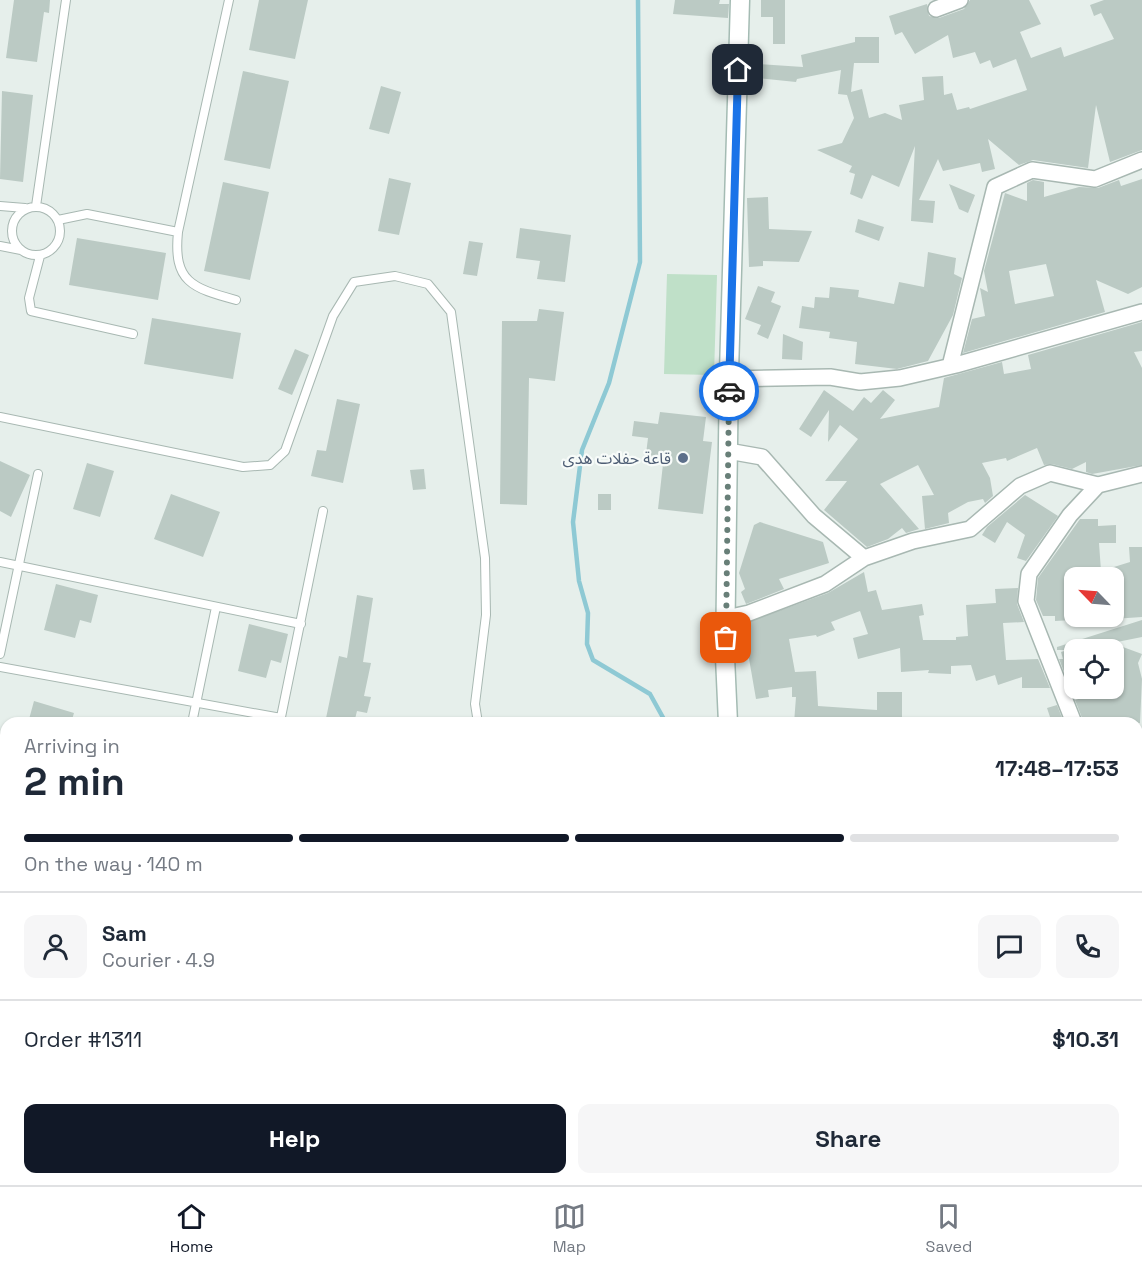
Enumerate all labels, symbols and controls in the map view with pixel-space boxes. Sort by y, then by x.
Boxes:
pin [712,44,763,95]
icon: home [721,53,754,86]
courier [699,361,759,421]
icon: car [713,375,746,408]
place label: قاعة حفلات هدى [562,448,671,469]
marker: قاعة حفلات هدى [676,451,690,465]
north arrow [1064,567,1124,627]
map controls [1064,567,1124,699]
pin [700,612,751,663]
icon: bag [709,621,742,654]
button: locate [1064,639,1124,699]
text: Arriving in [24,733,120,759]
text: 17:48–17:53 [995,754,1119,782]
text: 2 min [24,757,125,806]
text: On the way · 140 m [24,851,203,877]
button: person [24,915,87,978]
button: chat [978,915,1041,978]
button: phone [1056,915,1119,978]
text: Sam [102,919,147,947]
text: Courier · 4.9 [102,947,215,973]
text: Order #1311 [24,1025,142,1053]
text: $10.31 [1052,1025,1119,1053]
button: Help [24,1104,566,1173]
button: Share [578,1104,1119,1173]
tab: Home [170,1200,213,1257]
tab: Map [553,1200,586,1257]
tab: Saved [926,1200,972,1257]

